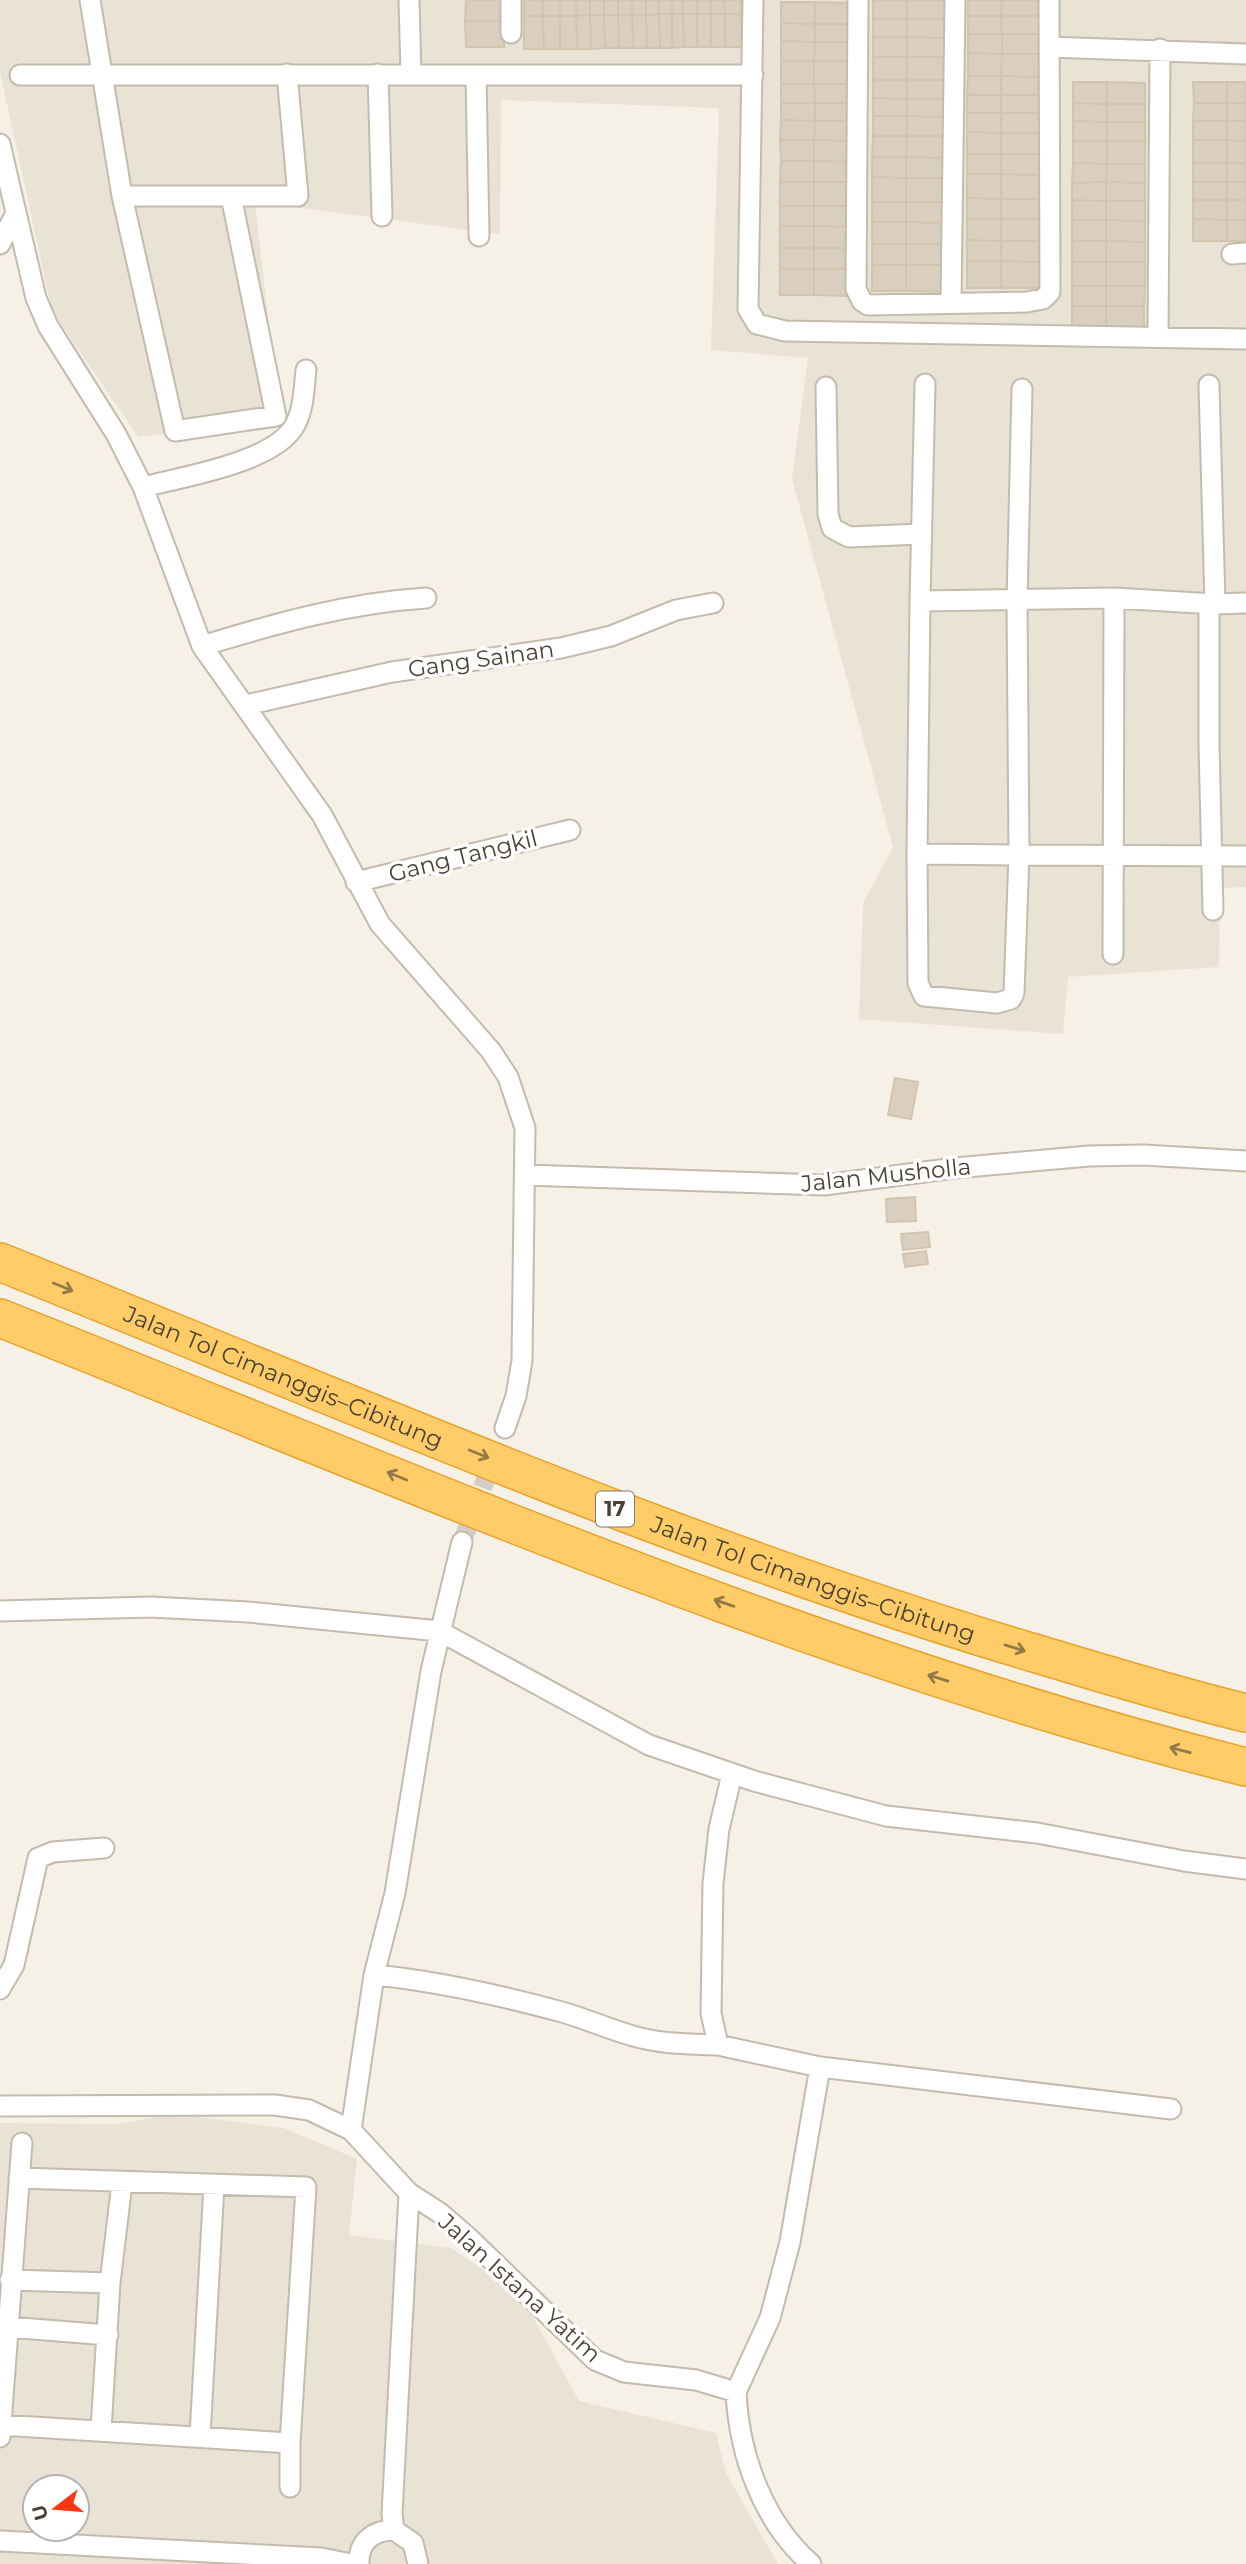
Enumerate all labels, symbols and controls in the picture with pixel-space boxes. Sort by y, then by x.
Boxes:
street label: Gang Sainan [406,635,556,683]
street label: Gang Tangkil [386,824,540,888]
street label: Jalan Musholla [799,1152,972,1198]
one-way arrow [52,1282,74,1295]
street label: Jalan Tol Cimanggis–Cibitung [119,1299,447,1454]
one-way arrow [468,1449,489,1462]
one-way arrow [387,1469,409,1482]
road number: 17 [596,1492,634,1526]
street label: Jalan Tol Cimanggis–Cibitung [646,1509,979,1648]
one-way arrow [713,1596,735,1608]
one-way arrow [1004,1642,1026,1655]
one-way arrow [927,1671,949,1684]
one-way arrow [1169,1743,1192,1756]
street label: Jalan Istana Yatim [432,2207,607,2368]
north arrow [21,2473,91,2543]
text: U [27,2502,53,2523]

